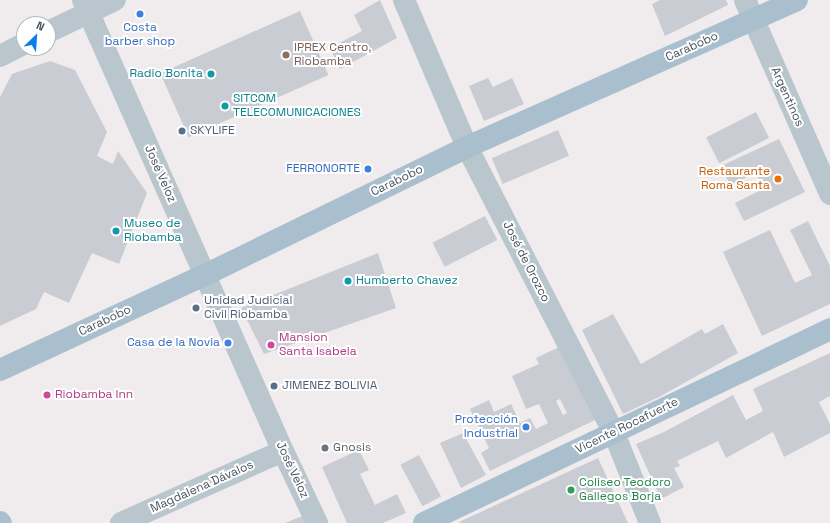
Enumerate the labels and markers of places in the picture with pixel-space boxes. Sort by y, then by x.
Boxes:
marker: Costa barber shop [135,9,145,19]
place label: Costa barber shop [105,21,175,49]
place label: IPREX Centro, Riobamba [294,41,371,69]
marker: IPREX Centro, Riobamba [281,50,291,60]
place label: Radio Bonita [129,67,203,81]
marker: Radio Bonita [206,69,216,79]
place label: SITCOM TELECOMUNICACIONES [233,92,361,120]
marker: SITCOM TELECOMUNICACIONES [220,101,230,111]
place label: SKYLIFE [190,124,235,138]
marker: SKYLIFE [177,126,187,136]
place label: FERRONORTE [286,162,360,176]
marker: FERRONORTE [363,164,373,174]
place label: Restaurante Roma Santa [699,165,770,193]
marker: Restaurante Roma Santa [773,174,783,184]
place label: Museo de Riobamba [124,217,182,245]
marker: Museo de Riobamba [111,226,121,236]
place label: Humberto Chavez [356,274,458,288]
marker: Humberto Chavez [343,276,353,286]
place label: Unidad Judicial Civil Riobamba [204,294,292,322]
marker: Unidad Judicial Civil Riobamba [191,303,201,313]
place label: Mansion Santa Isabela [279,331,357,359]
place label: Casa de la Novia [127,336,220,350]
marker: Casa de la Novia [223,338,233,348]
marker: Mansion Santa Isabela [266,340,276,350]
place label: JIMENEZ BOLIVIA [282,379,377,393]
marker: JIMENEZ BOLIVIA [269,381,279,391]
place label: Riobamba Inn [55,388,133,402]
marker: Riobamba Inn [42,390,52,400]
place label: Protección Industrial [455,413,518,441]
marker: Protección Industrial [521,422,531,432]
place label: Gnosis [333,441,371,455]
marker: Gnosis [320,443,330,453]
place label: Coliseo Teodoro Gallegos Borja [579,476,671,504]
marker: Coliseo Teodoro Gallegos Borja [566,485,576,495]

